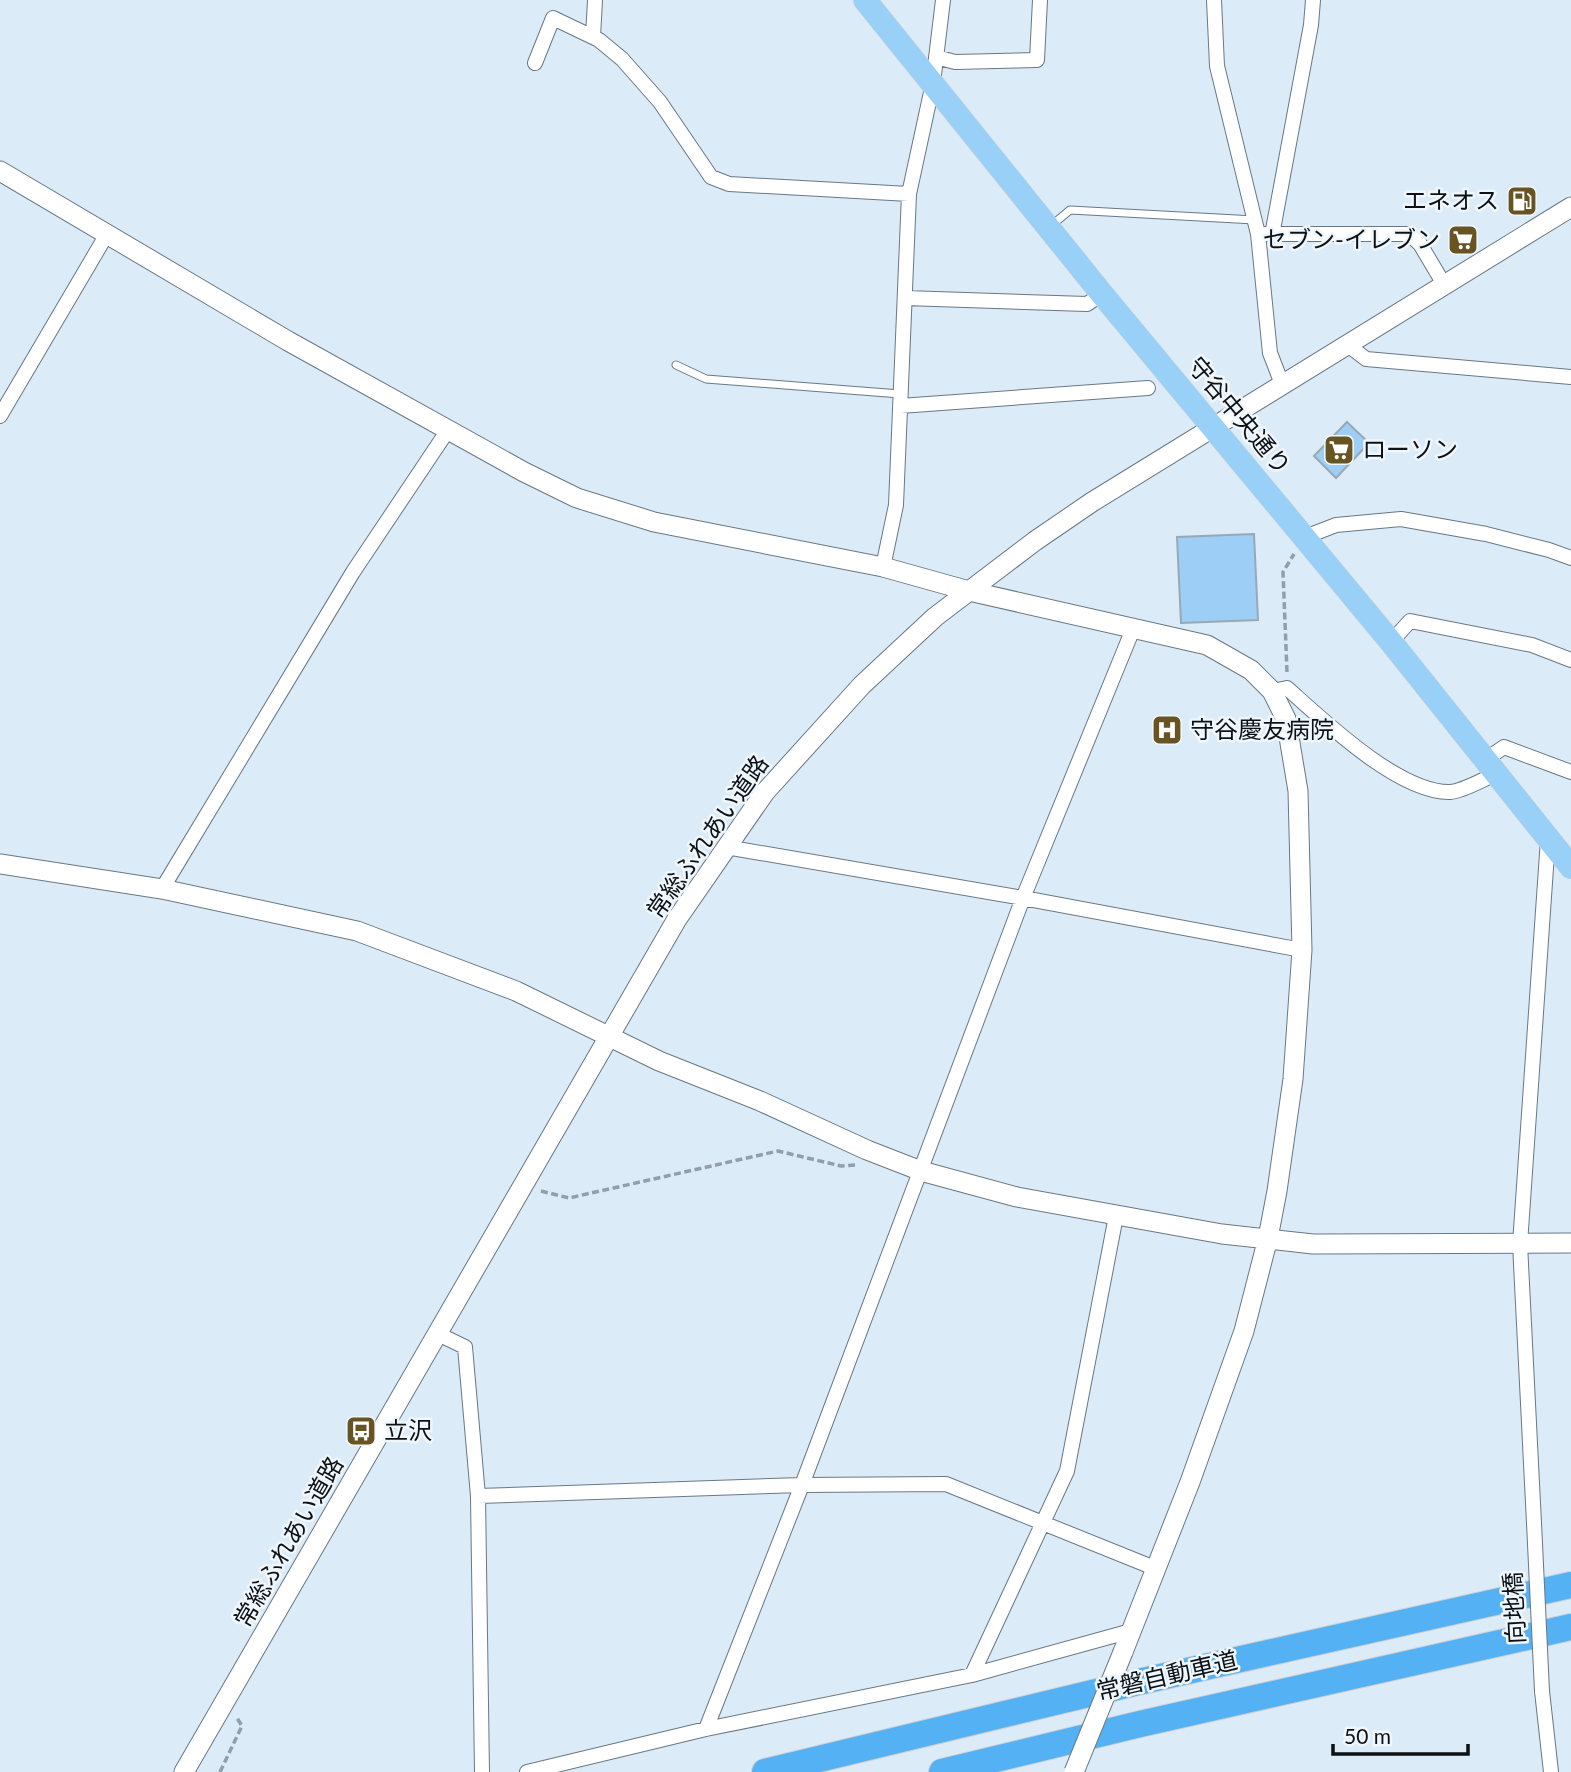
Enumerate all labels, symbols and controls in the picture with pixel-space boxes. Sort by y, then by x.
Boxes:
fuel station icon: エネオス [1505,184,1539,218]
place label: エネオス [1403,185,1499,214]
supermarket icon: セブン-イレブン [1446,223,1480,257]
place label: セブン-イレブン [1263,224,1440,253]
street label: 守谷中央通り [1183,351,1298,480]
supermarket icon: ローソン [1322,433,1356,467]
place label: ローソン [1362,434,1458,463]
hospital icon: 守谷慶友病院 [1150,713,1184,747]
place label: 守谷慶友病院 [1190,714,1334,743]
street label: 常総ふれあい道路 [640,749,774,923]
bus stop icon: 立沢 [344,1414,378,1448]
place label: 立沢 [384,1415,432,1444]
street label: 常総ふれあい道路 [227,1451,348,1632]
street label: 向地橋 [1497,1571,1530,1645]
street label: 常磐自動車道 [1093,1644,1240,1705]
scale bar [1333,1712,1468,1756]
text: 50 m [1344,1723,1391,1748]

